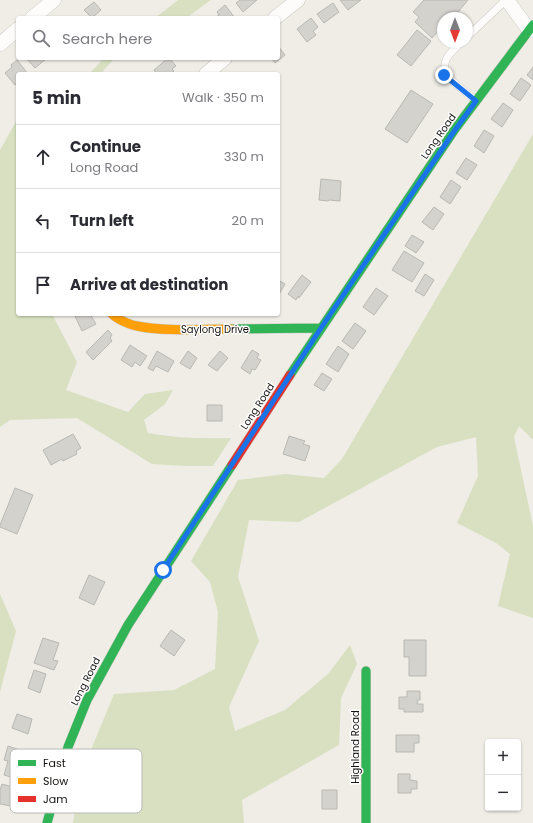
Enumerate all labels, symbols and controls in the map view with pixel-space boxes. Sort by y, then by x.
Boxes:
north arrow [437,12,473,48]
search box [16,16,280,60]
icon: search [30,27,52,49]
text: Search here [62,28,152,49]
route end [435,66,453,84]
text: 5 min [32,86,81,110]
text: Walk · 350 m [182,88,264,107]
street label: Long Road [417,110,460,162]
text: Continue [70,136,141,157]
icon: ahead [32,146,54,168]
text: 330 m [224,147,264,166]
text: Long Road [70,158,138,177]
icon: left [32,210,54,232]
text: Turn left [70,210,134,231]
text: 20 m [231,211,264,230]
icon: arrive [32,274,54,296]
text: Arrive at destination [70,274,228,295]
street label: Saylong Drive [181,322,249,337]
street label: Long Road [237,380,278,432]
route start [154,561,172,579]
street label: Long Road [67,654,104,708]
street label: Highland Road [348,710,363,784]
map controls [485,739,521,811]
button: + [485,739,521,775]
legend [10,749,142,813]
text: Fast [43,755,66,771]
text: Slow [43,773,68,789]
button: − [485,775,521,811]
text: Jam [43,791,68,807]

